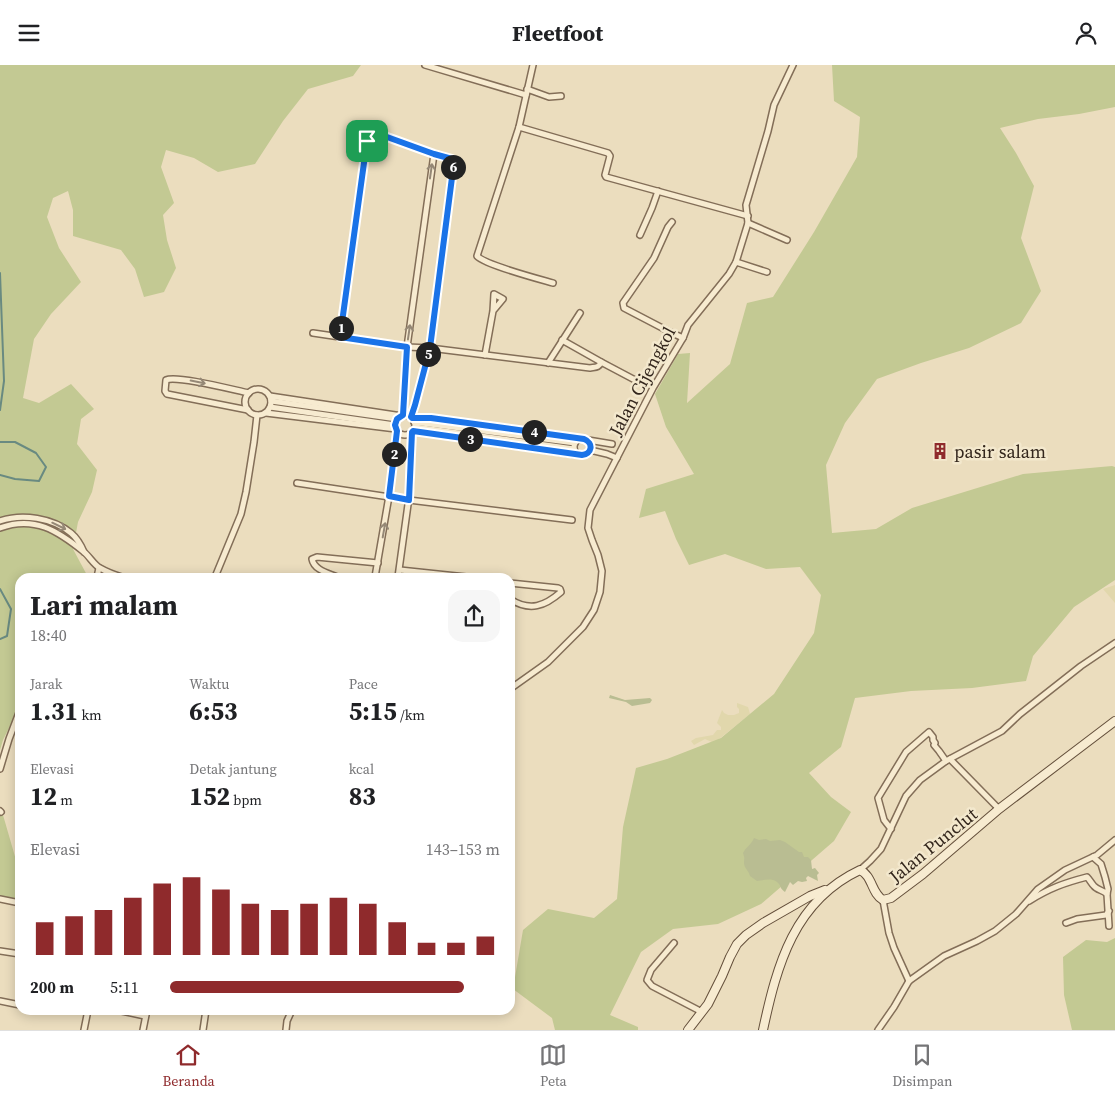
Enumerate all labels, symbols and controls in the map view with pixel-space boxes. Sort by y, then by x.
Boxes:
text: Fleetfoot [512,18,603,48]
icon: menu [15,19,43,47]
icon: person [1072,19,1100,47]
pin [346,120,388,162]
icon: arrive [353,127,381,155]
pin: 6 [440,155,466,179]
text: 6 [450,157,457,177]
one-way arrow [427,163,437,179]
pin: 1 [328,315,354,341]
text: 1 [338,318,345,338]
street label: Jalan Cijengkol [602,322,681,441]
one-way arrow [404,324,414,340]
pin: 5 [416,341,440,367]
text: 5 [425,344,432,364]
one-way arrow [190,378,206,388]
pin: 4 [522,419,546,445]
text: 4 [531,422,538,442]
pin: 3 [458,427,482,451]
text: 3 [467,429,474,449]
place label: pasir salam [954,439,1046,464]
pin: 2 [382,441,406,467]
building icon: pasir salam [930,441,950,461]
text: 2 [391,444,398,464]
one-way arrow [51,522,66,531]
one-way arrow [379,522,389,538]
text: Lari malam [30,586,178,624]
button: share [448,590,500,642]
text: 18:40 [30,624,67,646]
text: Jarak [30,674,62,694]
text: Waktu [189,674,229,694]
text: Pace [349,674,378,694]
text: 1.31 [30,694,78,728]
text: 6:53 [189,694,237,728]
text: 5:15 [349,694,397,728]
text: km [78,705,102,725]
text: /km [397,705,425,725]
text: Elevasi [30,759,74,779]
text: Detak jantung [189,759,277,779]
text: kcal [349,759,374,779]
text: 12 [30,779,57,813]
text: 152 [189,779,230,813]
text: 83 [349,779,376,813]
text: m [57,790,73,810]
text: bpm [230,790,262,810]
street label: Jalan Punclut [883,802,983,889]
text: Elevasi [30,838,80,860]
text: 143–153 m [426,838,500,860]
text: 200 m [30,976,74,998]
text: 5:11 [110,976,139,998]
tab: Beranda [162,1041,215,1091]
tab: Peta [539,1041,567,1091]
tab: Disimpan [892,1041,953,1091]

